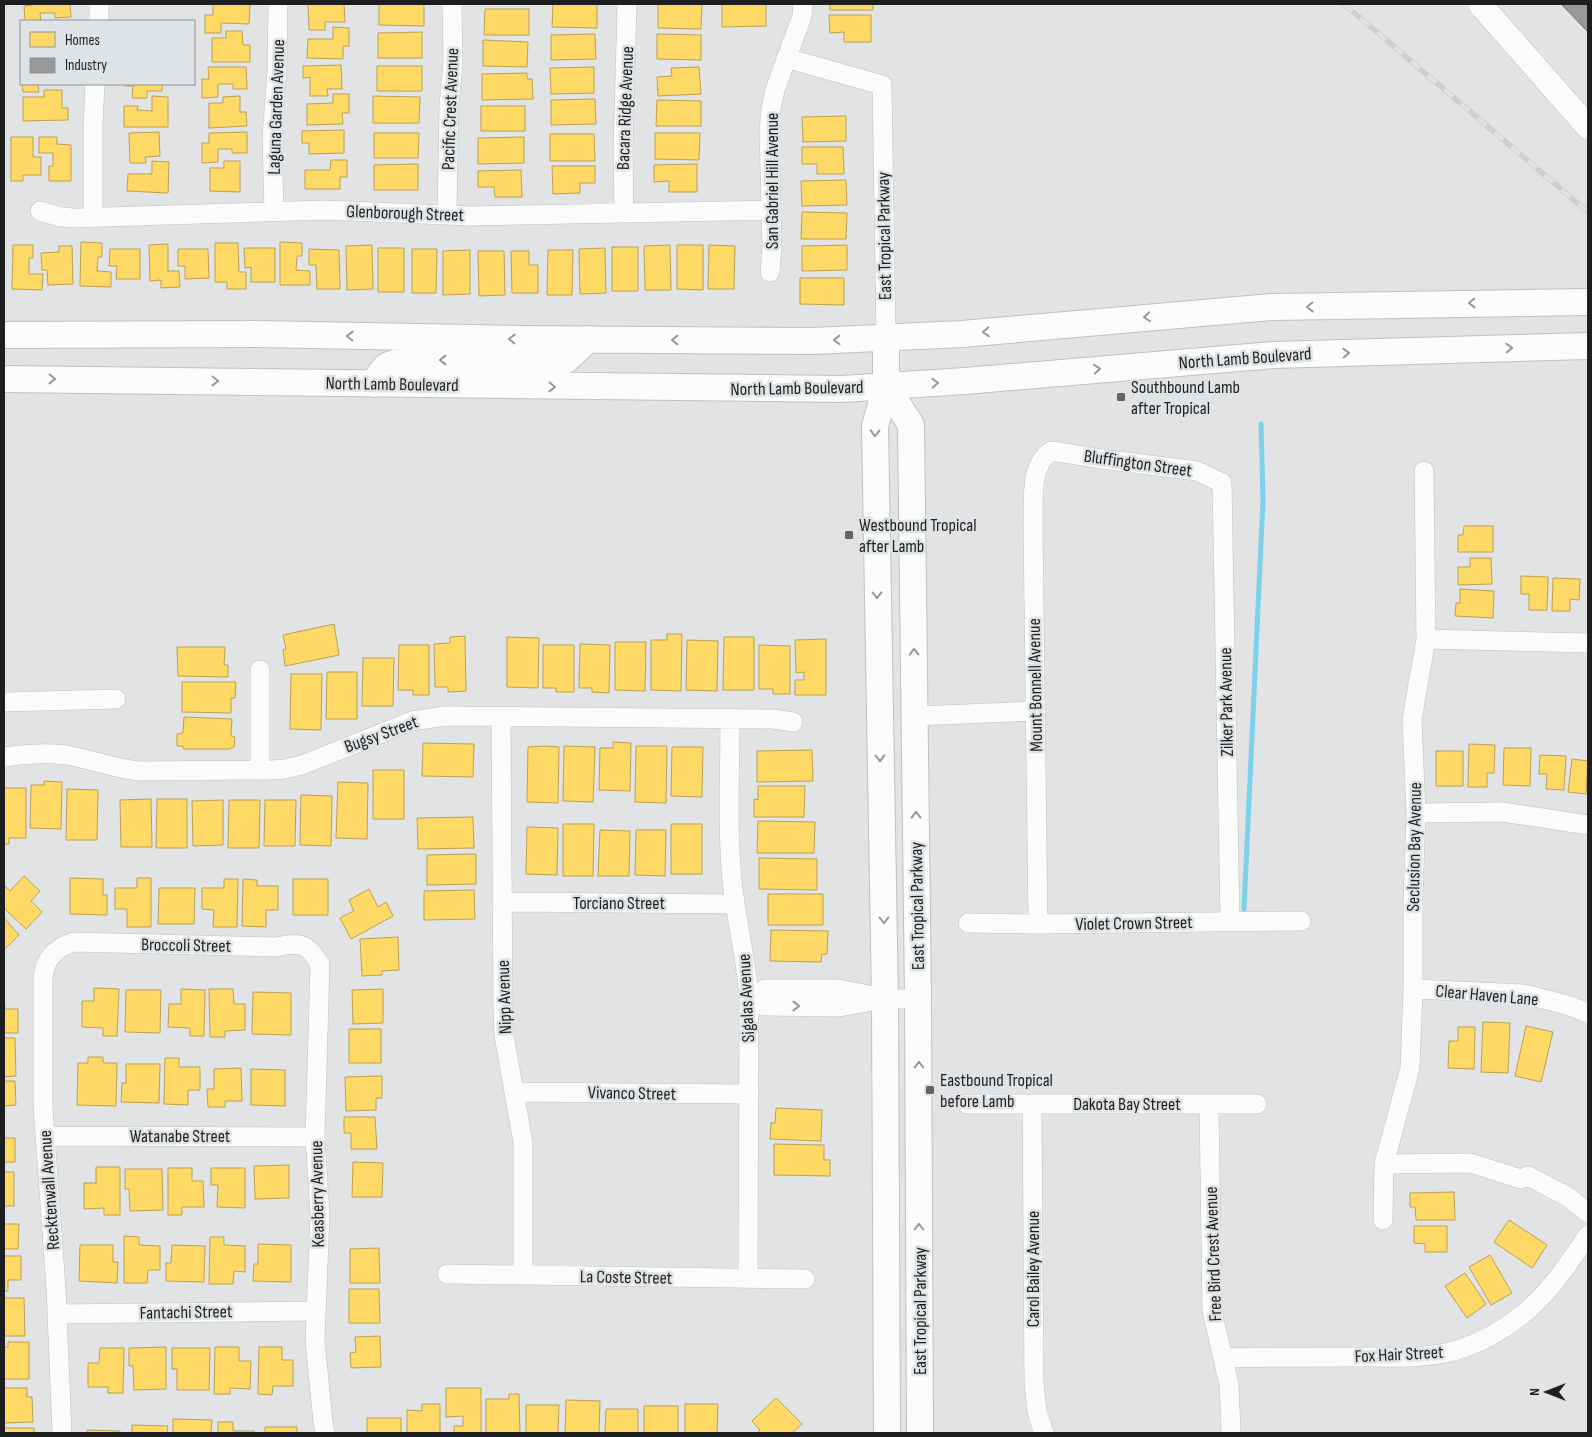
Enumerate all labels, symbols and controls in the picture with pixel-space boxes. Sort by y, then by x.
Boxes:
legend [20,20,195,85]
text: Homes [65,31,100,50]
street label: Laguna Garden Avenue [264,39,289,175]
street label: Bacara Ridge Avenue [613,46,638,170]
street label: Pacific Crest Avenue [438,48,463,171]
text: Industry [65,56,107,75]
street label: San Gabriel Hill Avenue [762,113,783,249]
street label: East Tropical Parkway [873,172,896,300]
street label: Glenborough Street [346,201,465,226]
one-way arrow [1468,298,1476,309]
one-way arrow [1305,302,1313,312]
one-way arrow [1143,312,1151,323]
one-way arrow [981,326,989,337]
one-way arrow [346,331,354,341]
one-way arrow [508,334,516,344]
one-way arrow [671,335,678,345]
one-way arrow [833,335,841,346]
street label: North Lamb Boulevard [1178,343,1312,374]
one-way arrow [1506,343,1513,353]
one-way arrow [1343,347,1351,358]
one-way arrow [439,355,447,365]
one-way arrow [1093,364,1101,375]
street label: North Lamb Boulevard [325,373,459,396]
one-way arrow [49,374,57,384]
one-way arrow [212,376,219,386]
street label: North Lamb Boulevard [730,377,864,400]
one-way arrow [931,377,939,388]
place label: Southbound Lamb after Tropical [1131,377,1240,419]
one-way arrow [549,381,557,392]
marker: Southbound Lamb after Tropical [1115,391,1127,403]
one-way arrow [870,429,881,437]
street label: Bluffington Street [1083,446,1194,482]
place label: Westbound Tropical after Lamb [859,515,977,557]
marker: Westbound Tropical after Lamb [843,529,855,541]
one-way arrow [872,592,882,600]
street label: Mount Bonnell Avenue [1024,618,1047,752]
street label: Zilker Park Avenue [1215,647,1238,757]
one-way arrow [909,648,919,656]
street label: Bugsy Street [341,711,421,757]
one-way arrow [875,754,886,762]
street label: Seclusion Bay Avenue [1403,782,1426,912]
one-way arrow [911,810,921,818]
street label: East Tropical Parkway [906,842,929,970]
street label: Torciano Street [573,893,665,914]
street label: Violet Crown Street [1075,912,1193,935]
one-way arrow [878,917,889,925]
street label: Broccoli Street [141,934,232,957]
street label: Sigalas Avenue [734,953,759,1043]
street label: Nipp Avenue [493,959,516,1034]
street label: Clear Haven Lane [1435,981,1539,1010]
one-way arrow [792,1001,800,1011]
one-way arrow [914,1060,924,1068]
place label: Eastbound Tropical before Lamb [940,1070,1053,1112]
street label: Vivanco Street [588,1082,677,1105]
marker: Eastbound Tropical before Lamb [924,1084,936,1096]
street label: Dakota Bay Street [1073,1094,1181,1115]
street label: Watanabe Street [130,1126,231,1147]
street label: Recktenwall Avenue [35,1129,64,1251]
street label: Keasberry Avenue [306,1140,329,1248]
street label: Free Bird Crest Avenue [1201,1186,1226,1322]
street label: Carol Bailey Avenue [1023,1211,1044,1327]
one-way arrow [914,1223,924,1230]
street label: East Tropical Parkway [910,1247,931,1375]
street label: La Coste Street [580,1266,673,1289]
street label: Fantachi Street [139,1301,233,1324]
street label: Fox Hair Street [1354,1342,1444,1367]
north arrow [1522,1367,1572,1417]
text: N [1526,1388,1543,1396]

